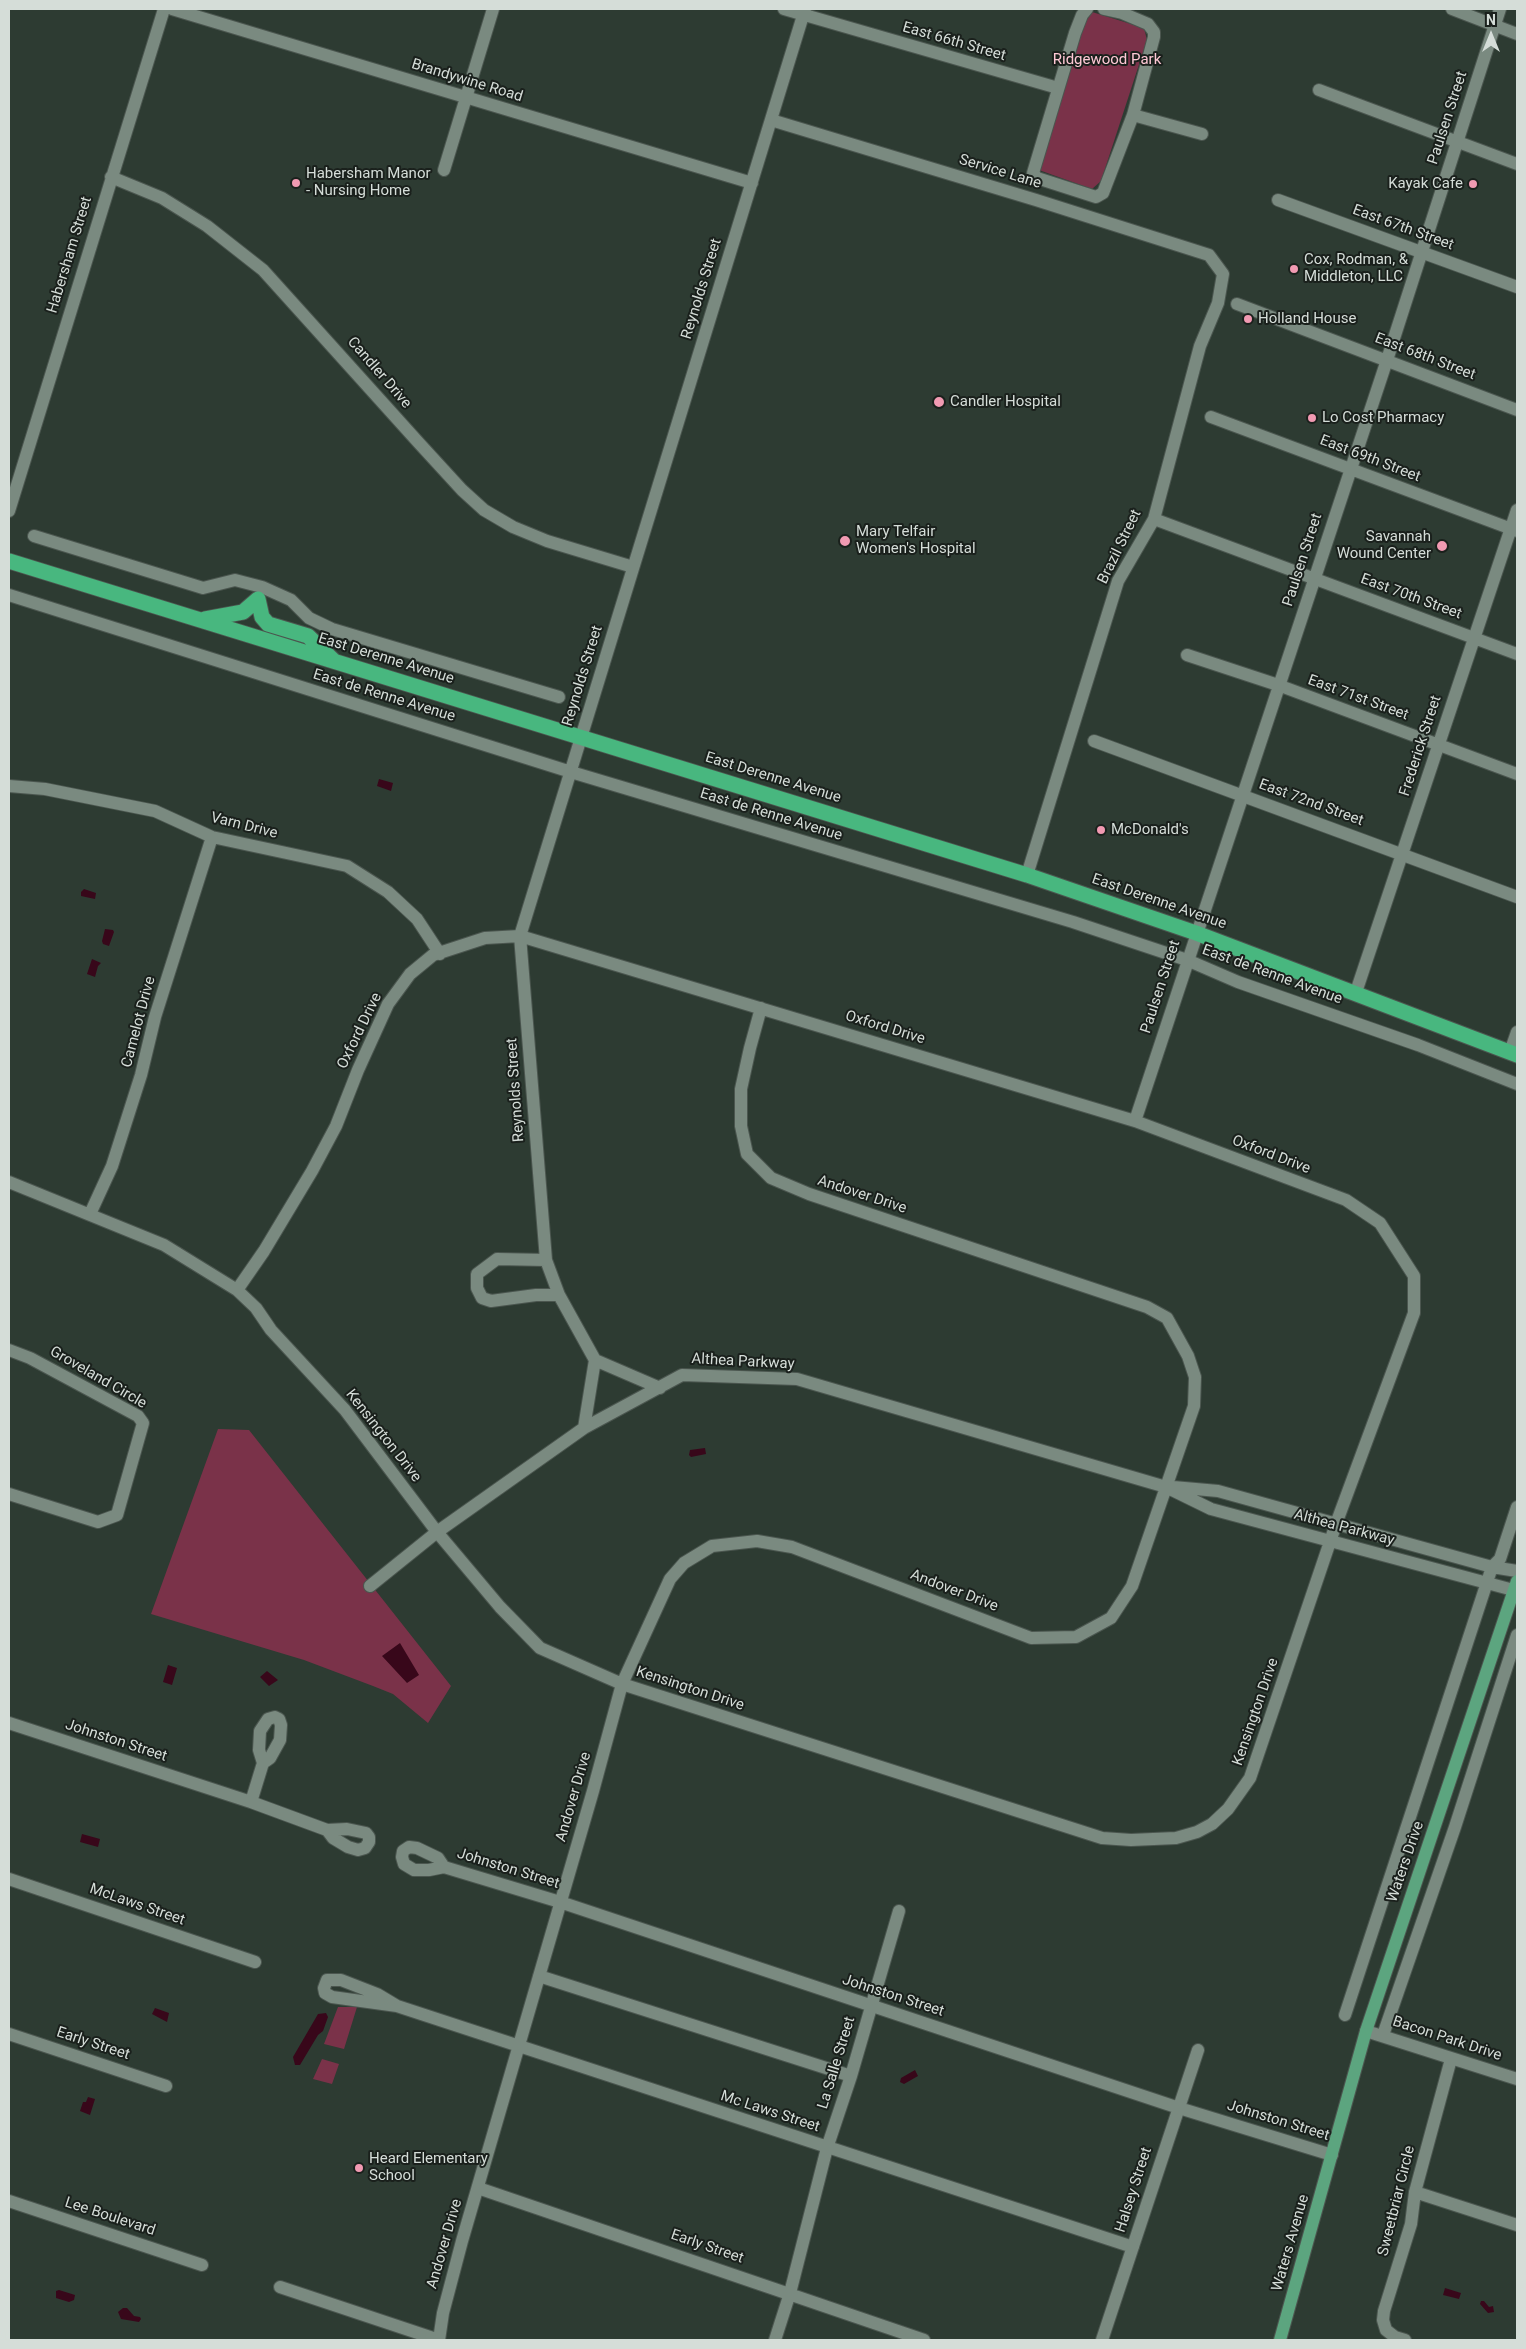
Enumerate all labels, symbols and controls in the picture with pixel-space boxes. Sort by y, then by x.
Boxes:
north arrow [1466,10,1516,60]
text: N [1486,12,1496,28]
street label: East 66th Street [900,19,1008,65]
park label: Ridgewood Park [1053,51,1161,69]
street label: Brandywine Road [409,56,525,106]
street label: Paulsen Street [1424,69,1472,167]
street label: Service Lane [957,151,1043,193]
place label: Habersham Manor - Nursing Home [306,165,431,200]
place label: Kayak Cafe [1388,175,1463,193]
marker: Habersham Manor - Nursing Home [290,177,302,189]
marker: Kayak Cafe [1467,178,1479,190]
street label: Habersham Street [44,195,96,315]
street label: East 67th Street [1350,201,1456,255]
street label: Reynolds Street [678,237,726,341]
place label: Cox, Rodman, & Middleton, LLC [1304,251,1408,286]
marker: Cox, Rodman, & Middleton, LLC [1288,263,1300,275]
place label: Holland House [1258,310,1356,328]
marker: Holland House [1242,313,1254,325]
street label: East 68th Street [1372,330,1478,384]
street label: Candler Drive [343,334,415,412]
place label: Candler Hospital [950,393,1061,411]
marker: Candler Hospital [932,395,946,409]
place label: Lo Cost Pharmacy [1322,409,1444,427]
marker: Lo Cost Pharmacy [1306,412,1318,424]
street label: East 69th Street [1317,432,1423,486]
street label: Brazil Street [1094,507,1146,587]
street label: Paulsen Street [1279,511,1327,609]
place label: Mary Telfair Women's Hospital [856,523,976,558]
place label: Savannah Wound Center [1337,528,1431,563]
marker: Mary Telfair Women's Hospital [838,534,852,548]
marker: Savannah Wound Center [1435,539,1449,553]
street label: East 70th Street [1358,570,1464,624]
street label: Reynolds Street [559,624,607,728]
street label: East Derenne Avenue [316,630,456,688]
street label: East de Renne Avenue [311,666,457,726]
street label: East 71st Street [1305,671,1411,725]
street label: Frederick Street [1396,693,1446,799]
street label: East Derenne Avenue [703,749,843,807]
street label: East 72nd Street [1256,776,1366,830]
street label: East de Renne Avenue [698,785,844,845]
street label: Varn Drive [209,809,279,843]
place label: McDonald's [1111,821,1189,839]
marker: McDonald's [1095,824,1107,836]
street label: East Derenne Avenue [1089,871,1229,933]
street label: Paulsen Street [1137,938,1185,1036]
street label: East de Renne Avenue [1200,941,1344,1009]
street label: Camelot Drive [118,974,160,1070]
street label: Oxford Drive [334,990,386,1072]
street label: Oxford Drive [843,1007,927,1049]
street label: Reynolds Street [503,1037,529,1143]
street label: Oxford Drive [1229,1132,1313,1178]
street label: Andover Drive [815,1172,909,1218]
street label: Groveland Circle [46,1343,150,1413]
street label: Althea Parkway [691,1350,795,1374]
street label: Kensington Drive [341,1386,425,1486]
street label: Althea Parkway [1292,1506,1396,1550]
street label: Andover Drive [908,1566,1000,1616]
street label: Kensington Drive [1229,1656,1283,1768]
street label: Kensington Drive [634,1663,746,1715]
street label: Johnston Street [63,1716,169,1766]
street label: Andover Drive [553,1750,595,1844]
street label: Waters Drive [1384,1819,1428,1905]
street label: Johnston Street [455,1845,561,1893]
street label: McLaws Street [87,1880,187,1930]
street label: Johnston Street [840,1971,946,2021]
street label: Bacon Park Drive [1390,2013,1504,2065]
street label: La Salle Street [814,2015,860,2111]
street label: Early Street [54,2024,132,2064]
street label: Mc Laws Street [718,2087,822,2137]
street label: Johnston Street [1225,2097,1331,2145]
street label: Sweetbriar Circle [1375,2144,1419,2258]
street label: Halsey Street [1112,2145,1156,2235]
place label: Heard Elementary School [369,2150,488,2185]
marker: Heard Elementary School [353,2162,365,2174]
street label: Waters Avenue [1269,2193,1313,2293]
street label: Lee Boulevard [62,2194,158,2240]
street label: Andover Drive [424,2197,466,2291]
street label: Early Street [668,2226,746,2268]

